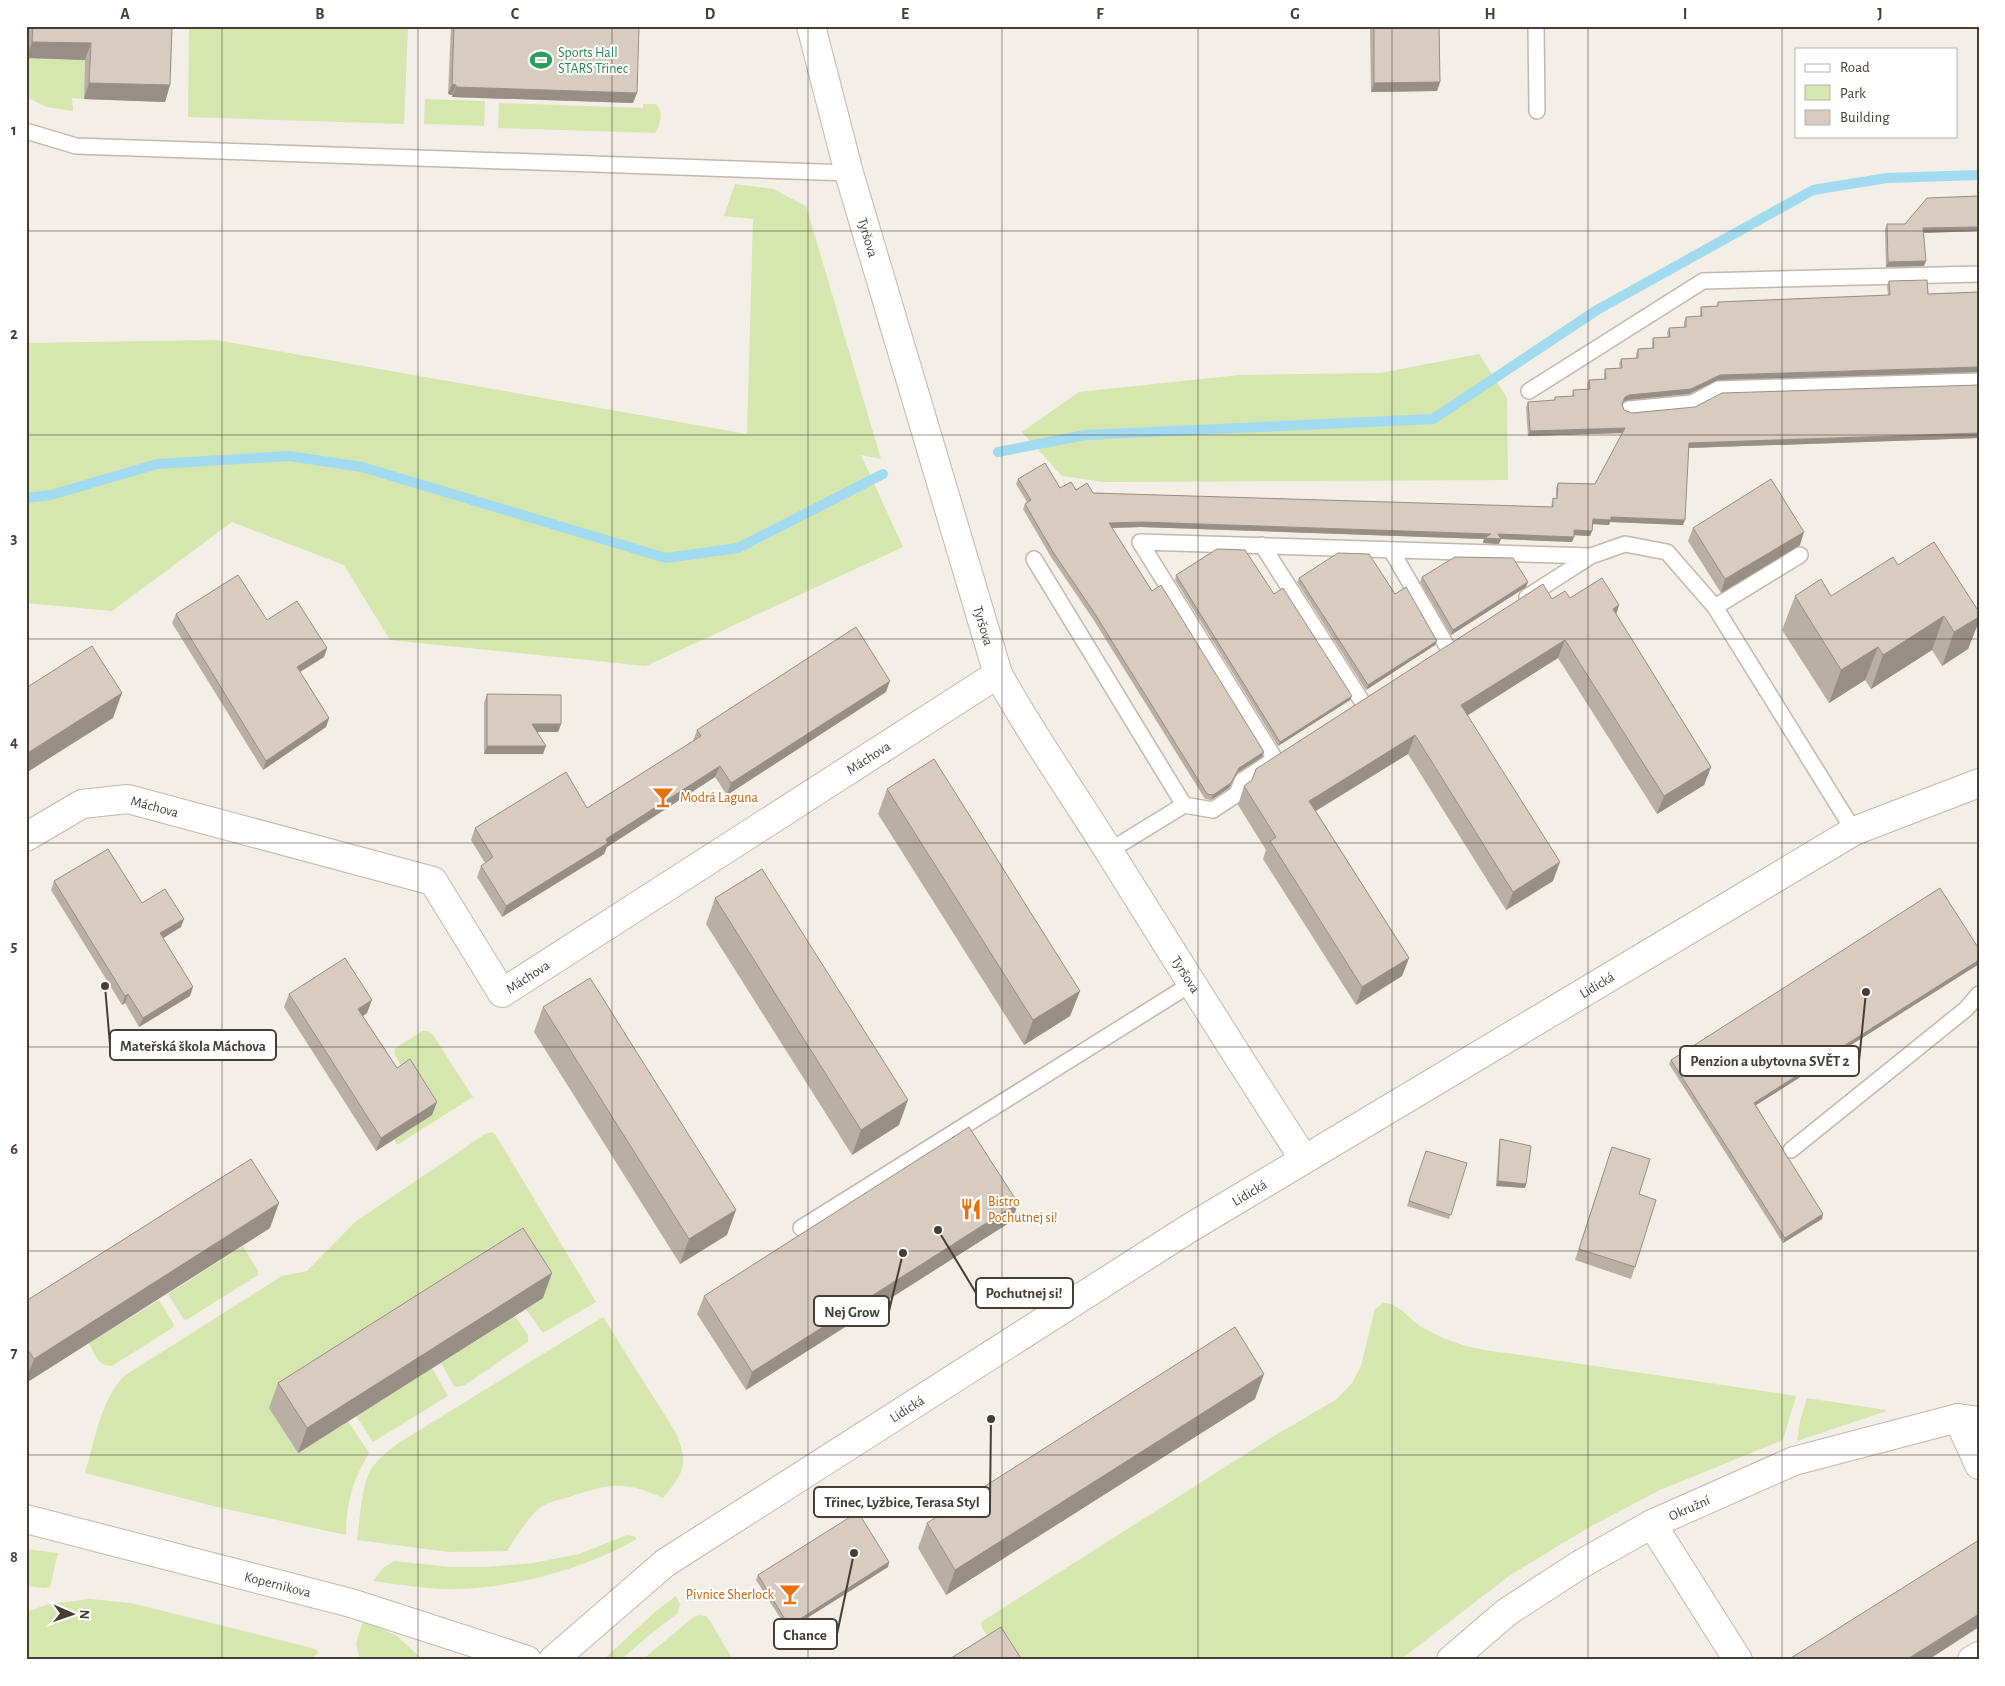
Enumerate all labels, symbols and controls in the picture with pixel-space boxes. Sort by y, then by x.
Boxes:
text: A [120,6,130,22]
text: B [315,6,325,22]
text: C [511,6,520,22]
text: D [705,6,716,22]
text: E [901,6,909,22]
text: F [1096,6,1104,22]
text: G [1290,6,1300,22]
text: H [1484,6,1496,22]
text: I [1683,6,1687,22]
text: J [1877,6,1883,22]
place label: Sports Hall STARS Třinec [558,46,629,76]
sports icon: Sports Hall STARS Třinec [528,47,554,73]
legend [1795,48,1958,138]
text: Road [1840,60,1870,75]
text: Park [1840,86,1866,101]
text: Building [1840,110,1890,125]
text: 1 [11,122,17,138]
street label: Tyršova [855,216,880,260]
text: 2 [10,326,18,342]
text: 3 [11,530,18,546]
street label: Tyršova [970,604,995,648]
text: 4 [10,734,18,750]
street label: Máchova [844,739,894,777]
bar icon: Modrá Laguna [650,784,676,810]
place label: Modrá Laguna [680,791,758,805]
street label: Máchova [129,794,180,820]
text: 5 [11,938,18,954]
street label: Tyršova [1169,954,1202,996]
street label: Máchova [504,958,553,997]
street label: Lidická [1578,970,1618,1001]
callout: Mateřská škola Máchova [110,1030,276,1060]
text: Mateřská škola Máchova [120,1039,266,1054]
callout: Penzion a ubytovna SVĚT 2 [1680,1046,1859,1076]
text: Penzion a ubytovna SVĚT 2 [1690,1053,1850,1069]
text: 6 [10,1141,18,1157]
street label: Lidická [1230,1177,1270,1209]
place label: Bistro Pochutnej si! [988,1195,1058,1225]
restaurant icon: Bistro Pochutnej si! [958,1196,984,1222]
callout: Pochutnej si! [976,1278,1073,1308]
text: Pochutnej si! [985,1286,1063,1301]
callout: Nej Grow [814,1296,889,1326]
text: Nej Grow [824,1305,880,1320]
text: 7 [11,1345,18,1361]
street label: Lidická [888,1393,927,1426]
callout: Třinec, Lyžbice, Terasa Styl [814,1487,990,1517]
street label: Okružní [1667,1493,1713,1524]
text: Třinec, Lyžbice, Terasa Styl [824,1495,980,1510]
text: 8 [10,1549,18,1565]
street label: Kopernikova [243,1570,313,1600]
bar icon: Pivnice Sherlock [777,1581,803,1607]
north arrow [48,1588,98,1638]
place label: Pivnice Sherlock [686,1588,775,1602]
text: N [77,1609,91,1620]
callout: Chance [774,1619,837,1649]
text: Chance [783,1628,827,1643]

